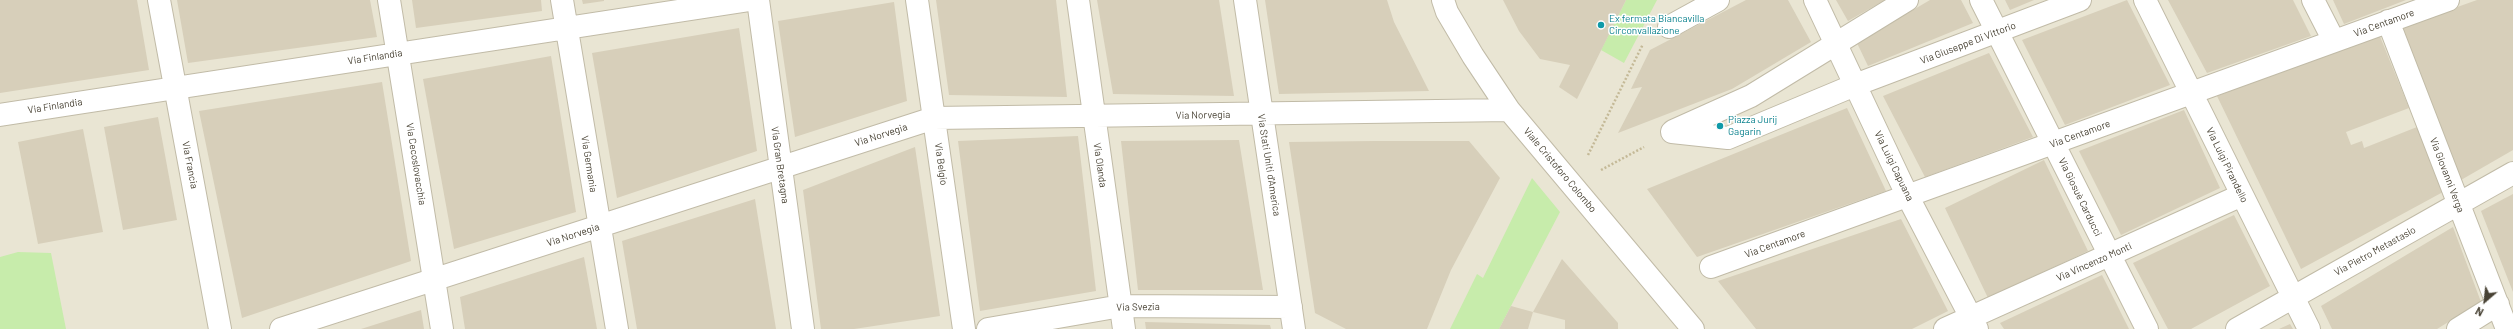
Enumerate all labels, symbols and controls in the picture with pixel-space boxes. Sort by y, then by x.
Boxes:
street label: Via Centamore [2352,6,2416,40]
place label: Ex fermata Biancavilla Circonvallazione [1609,13,1704,36]
street label: Via Giuseppe Di Vittorio [1919,19,2017,67]
marker: Ex fermata Biancavilla Circonvallazione [1596,20,1606,30]
street label: Via Finlandia [347,47,403,67]
street label: Via Finlandia [27,96,83,116]
street label: Via Norvegia [1176,109,1230,121]
street label: Via Stati Uniti d'America [1255,113,1283,217]
place label: Piazza Jurij Gagarin [1728,114,1777,138]
street label: Via Centamore [2048,117,2112,151]
street label: Via Norvegia [853,121,909,149]
marker: Piazza Jurij Gagarin [1715,121,1725,131]
street label: Via Cecoslovacchia [404,122,428,206]
street label: Viale Cristoforo Colombo [1521,125,1599,215]
street label: Via Luigi Pirandello [2204,125,2250,205]
street label: Via Gran Bretagna [769,126,791,204]
street label: Via Luigi Capuana [1872,129,1916,203]
street label: Via Germania [579,135,599,193]
street label: Via Giovanni Verga [2427,136,2467,214]
street label: Via Francia [180,140,200,190]
street label: Via Belgio [932,142,950,186]
street label: Via Olanda [1091,142,1109,188]
street label: Via Giosuè Carducci [2056,156,2104,238]
street label: Via Norvegia [545,221,601,249]
street label: Via Pietro Metastasio [2332,224,2418,278]
street label: Via Centamore [1743,227,1807,261]
street label: Via Vincenzo Monti [2054,240,2134,284]
north arrow [2465,281,2505,321]
street label: Via Svezia [1116,301,1160,313]
text: N [2473,305,2485,319]

